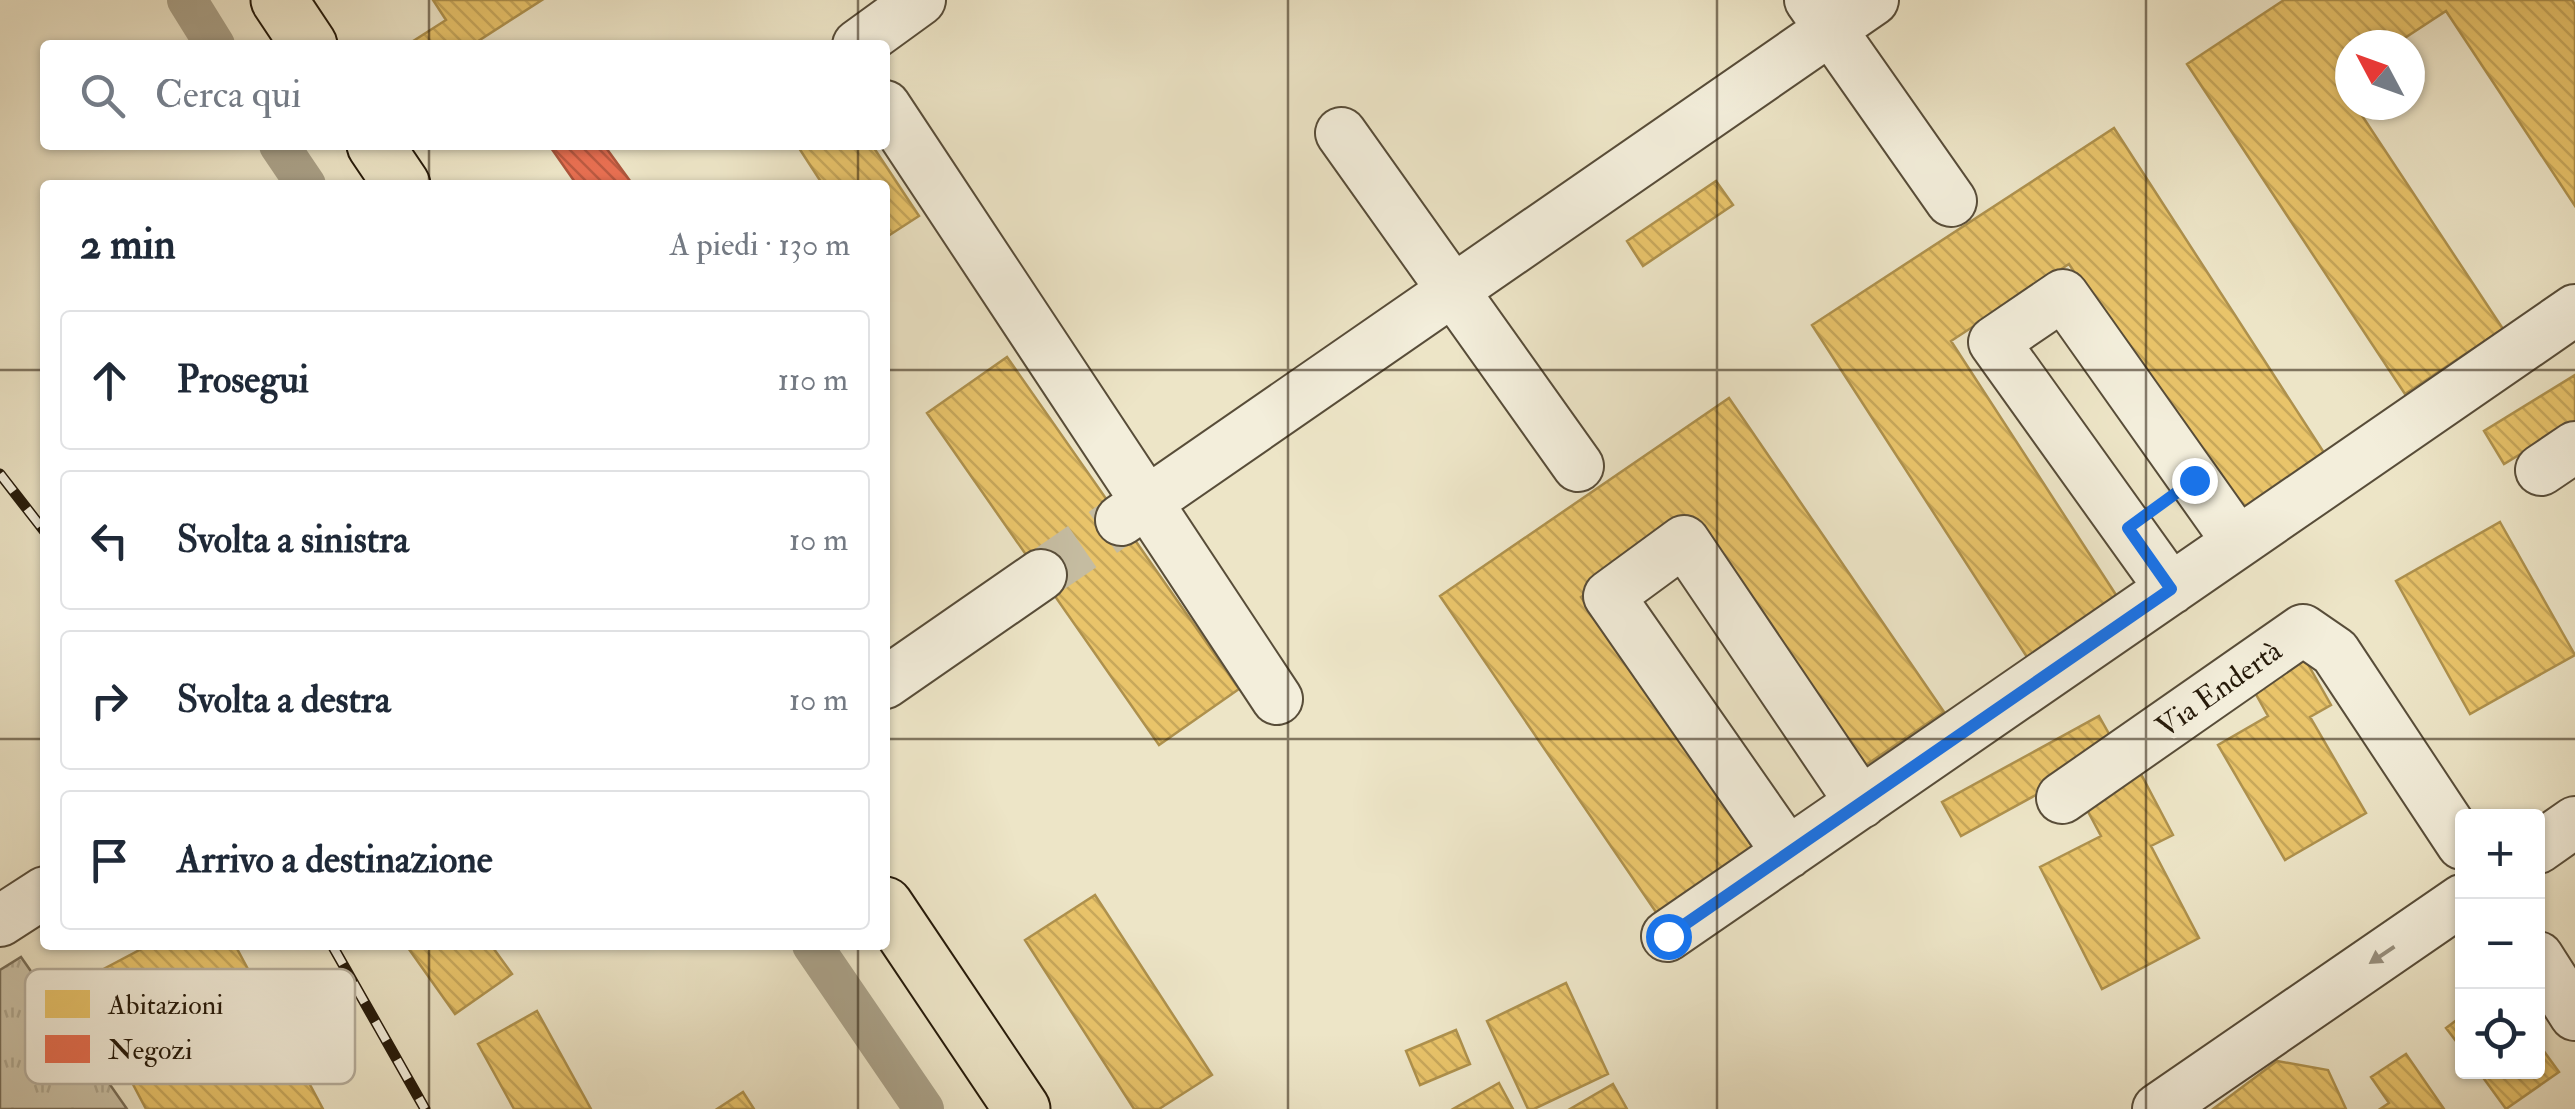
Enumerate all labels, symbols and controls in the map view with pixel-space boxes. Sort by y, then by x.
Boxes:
north arrow [2335,30,2425,120]
search box [40,40,890,150]
icon: search [75,68,130,123]
text: Cerca qui [155,71,301,119]
text: 2 min [80,219,176,271]
text: A piedi · 130 m [669,225,850,265]
icon: ahead [82,353,137,408]
text: Prosegui [177,356,309,404]
text: 110 m [777,360,848,400]
route end [2172,458,2218,504]
icon: left [82,513,137,568]
text: Svolta a sinistra [177,516,409,564]
text: 10 m [789,520,848,560]
street label: Via Endertà [2149,632,2290,746]
icon: right [82,673,137,728]
text: Svolta a destra [177,676,391,724]
text: 10 m [789,680,848,720]
map controls [2455,809,2545,1079]
button: + [2455,809,2545,899]
icon: arrive [82,833,137,888]
text: Arrivo a destinazione [177,836,493,884]
button: − [2455,899,2545,989]
route start [1646,914,1692,960]
one-way arrow [2369,945,2396,964]
legend [25,969,355,1084]
text: Abitazioni [107,988,224,1023]
button: locate [2455,989,2545,1079]
text: Negozi [108,1033,192,1068]

